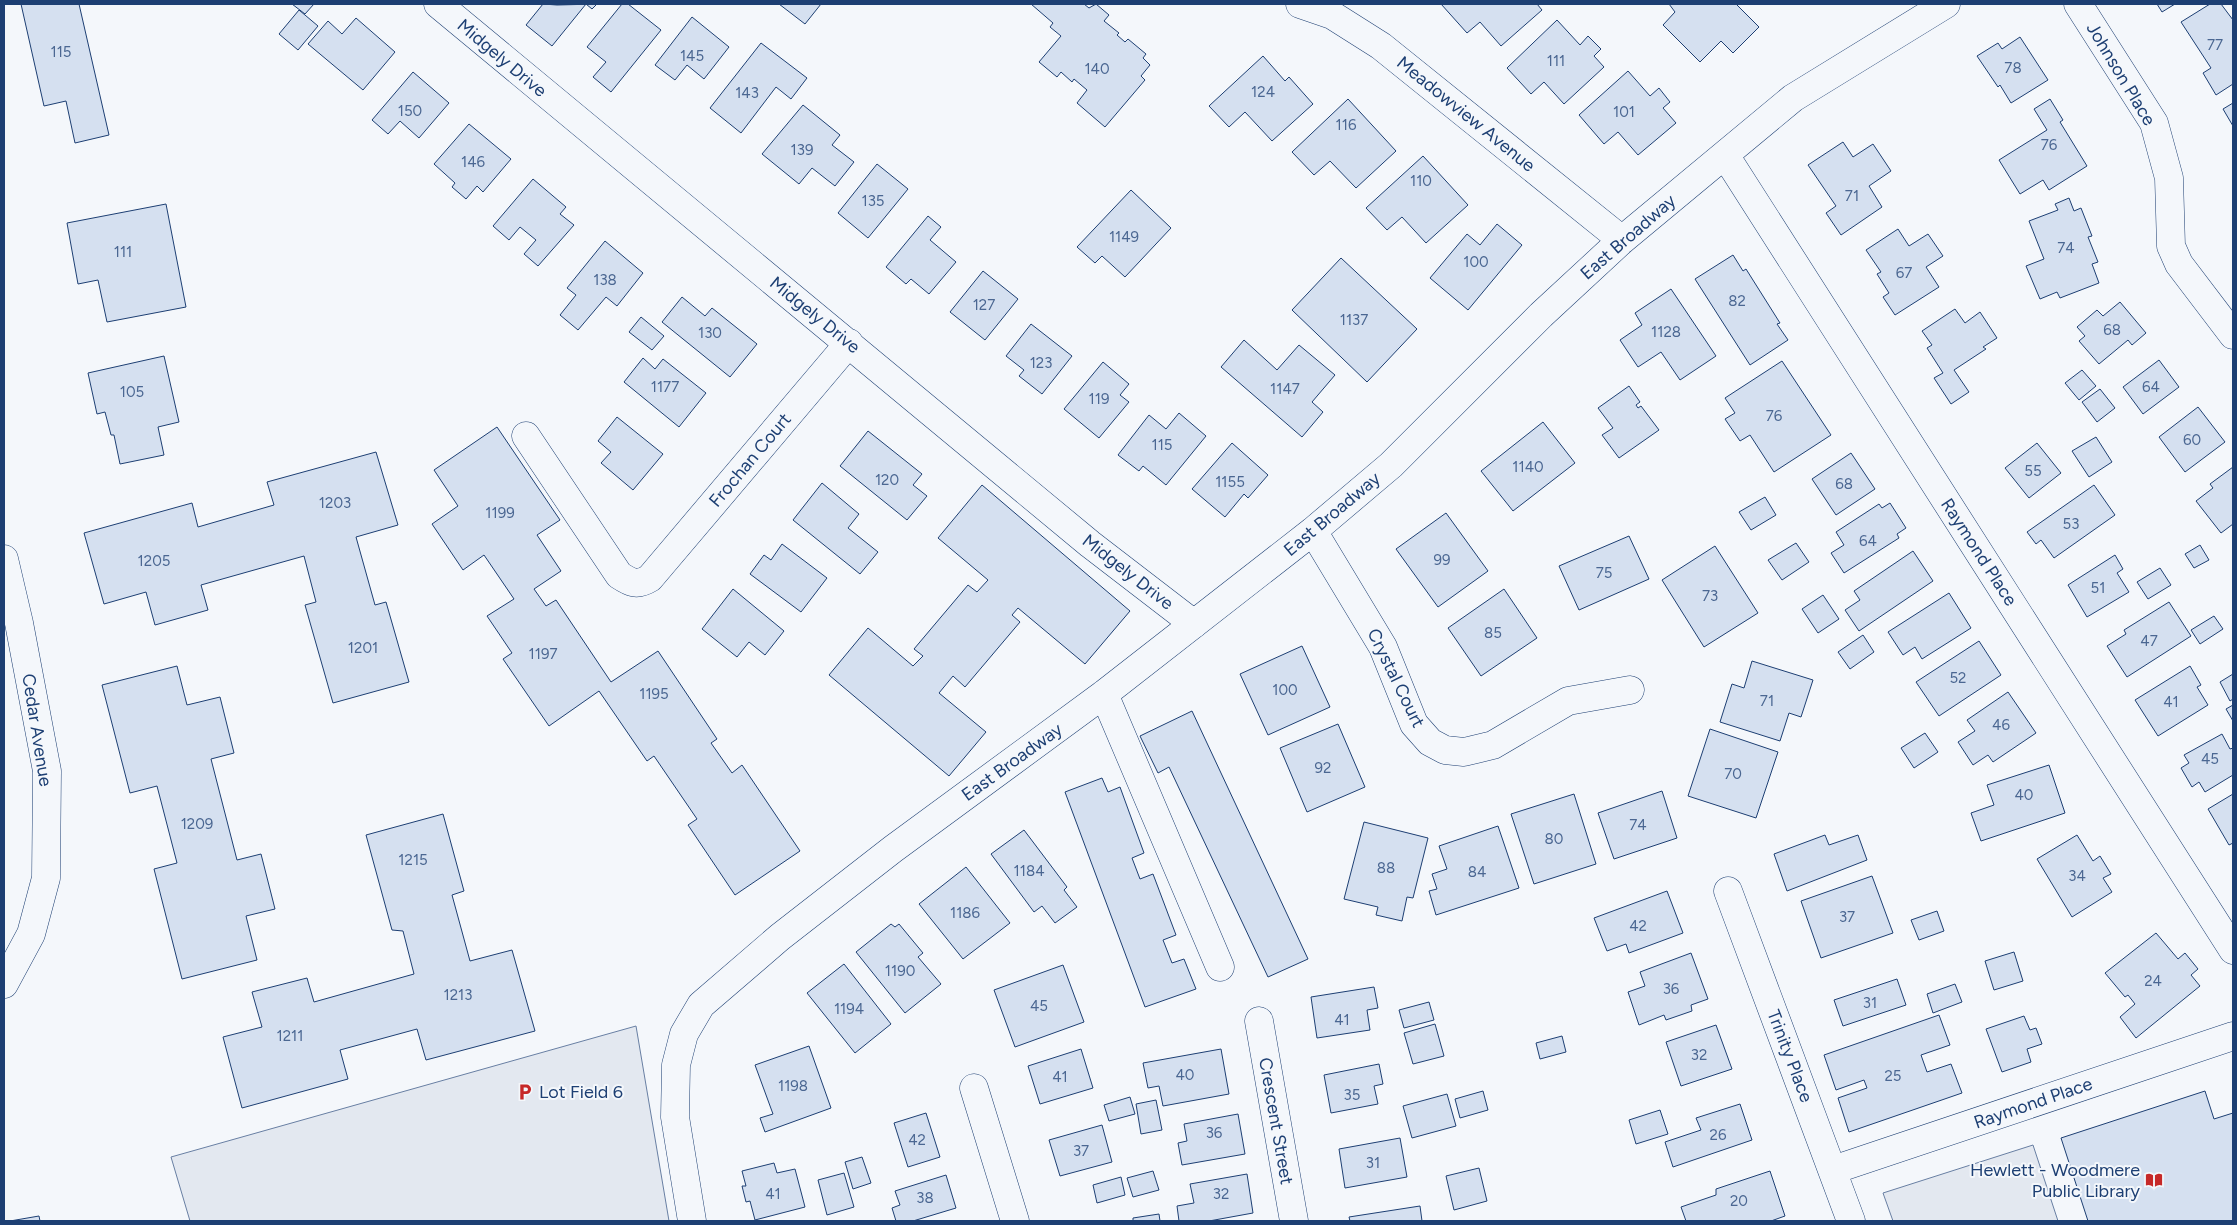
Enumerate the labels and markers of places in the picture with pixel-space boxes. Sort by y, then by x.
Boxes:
place label: Lot Field 6 [539,1081,623,1103]
parking icon: Lot Field 6 [515,1082,535,1102]
place label: Hewlett - Woodmere Public Library [1970,1159,2141,1202]
library icon: Hewlett - Woodmere Public Library [2144,1170,2164,1190]

